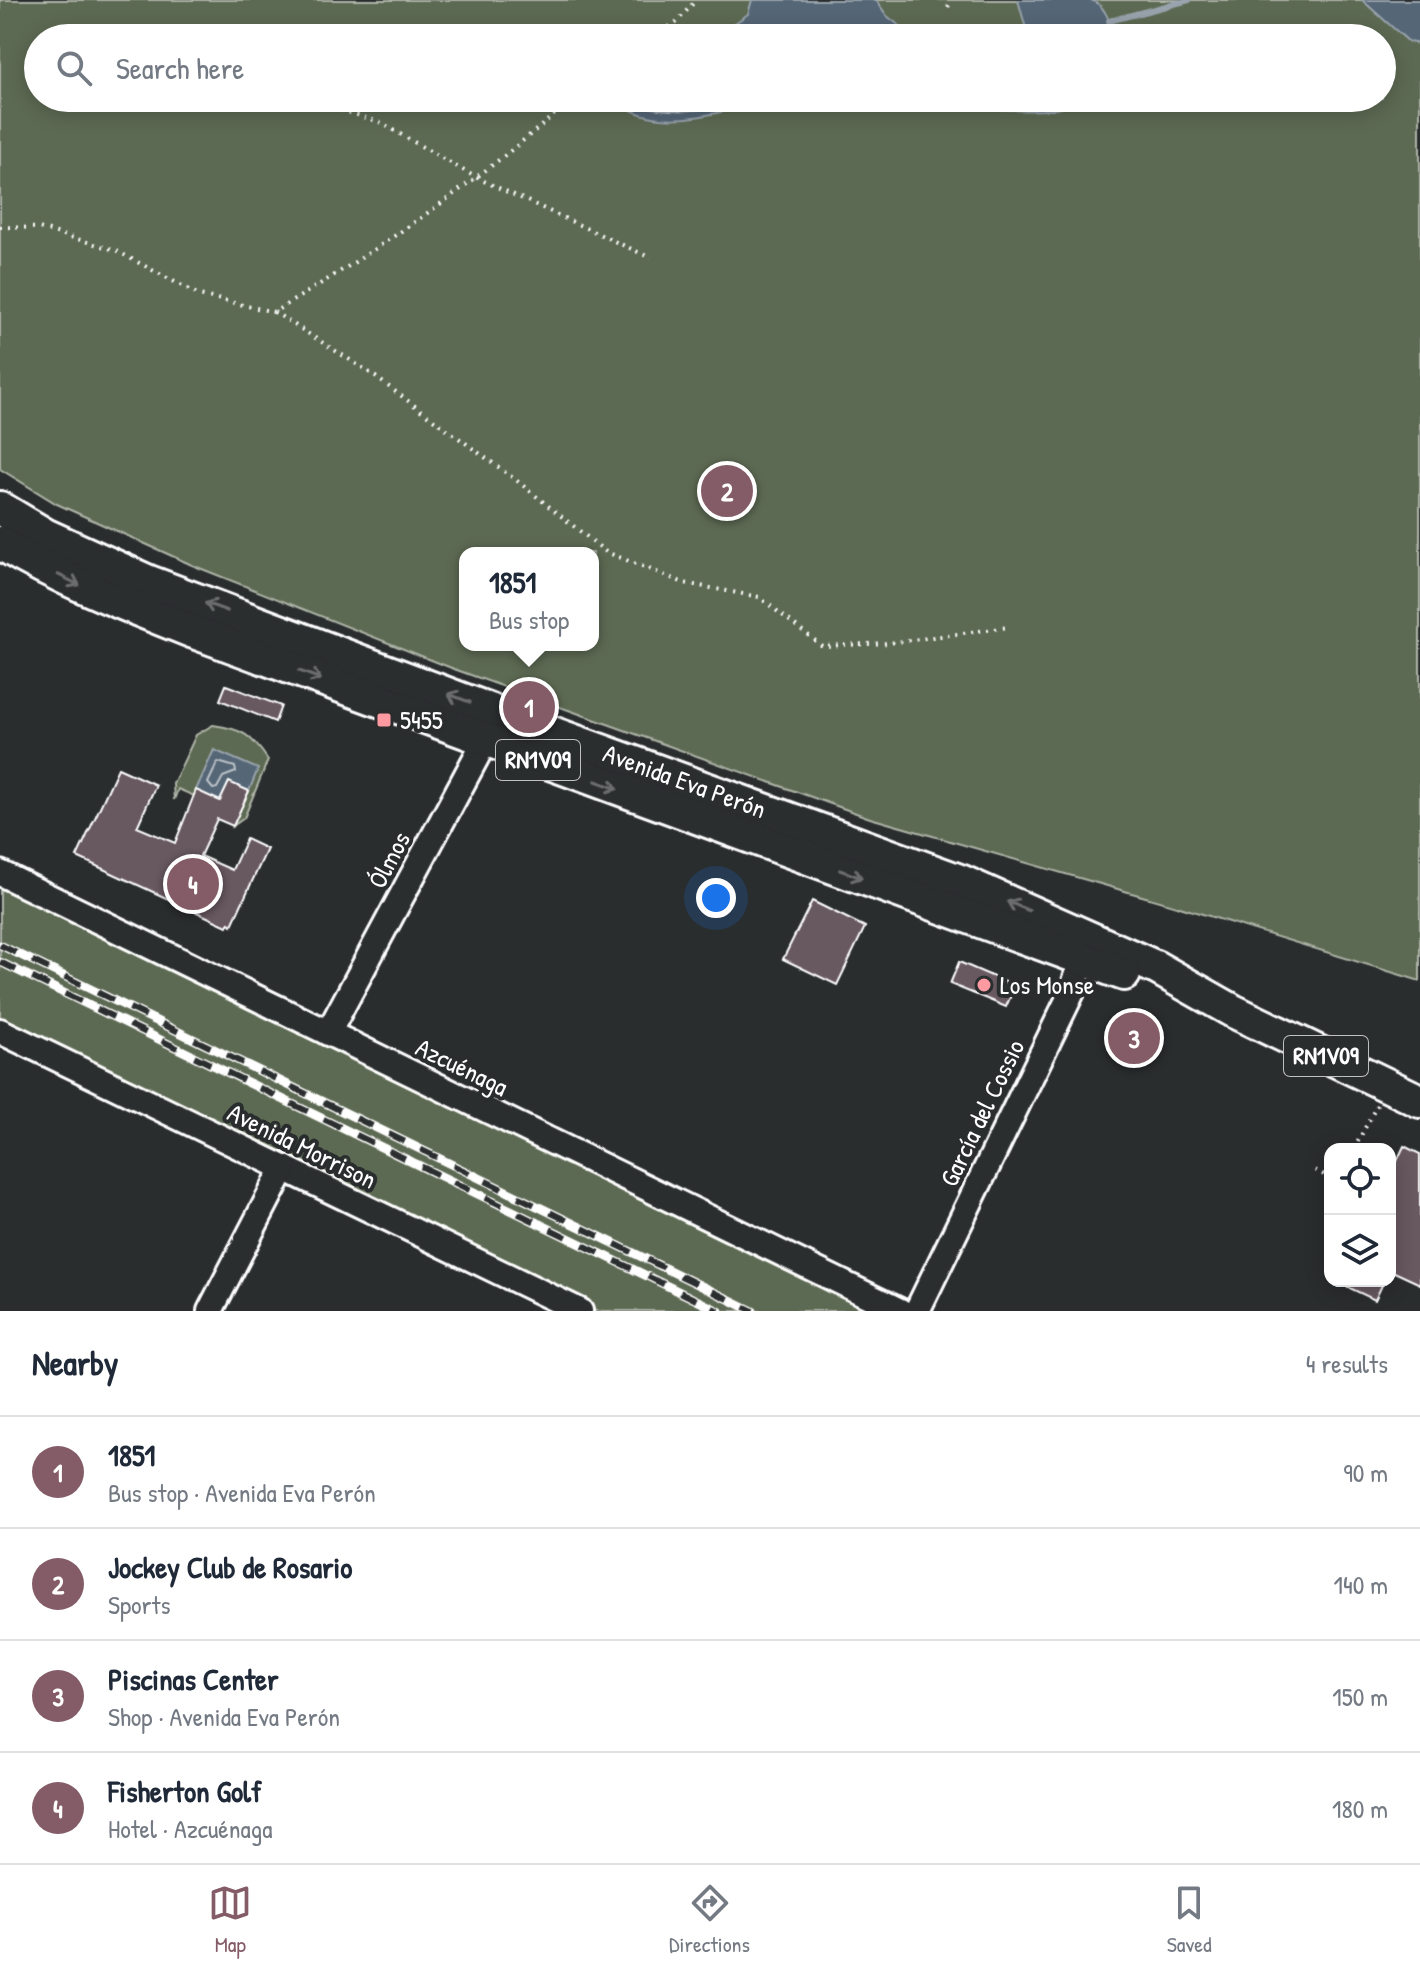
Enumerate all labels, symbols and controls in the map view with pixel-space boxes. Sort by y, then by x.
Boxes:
search box [24,24,1396,112]
icon: search [52,46,96,90]
text: Search here [116,48,244,88]
pin: 2 [701,461,753,521]
popup [459,547,599,651]
text: 1851 [489,562,536,602]
one-way arrow [56,573,80,588]
one-way arrow [204,599,229,613]
text: Bus stop [489,602,569,637]
one-way arrow [298,669,322,683]
pin: 1 [503,677,555,737]
one-way arrow [447,690,472,704]
place label: 5455 [400,702,443,737]
marker: 5455 [375,711,393,729]
street label: Avenida Eva Perón [599,735,771,826]
road number: RN1V09 [496,740,580,780]
one-way arrow [594,779,619,793]
street label: Ólmos [359,825,418,894]
pin: 4 [167,854,219,914]
one-way arrow [838,868,863,883]
your location [696,878,736,918]
one-way arrow [1006,898,1030,913]
place label: Los Monse [1000,967,1094,1002]
marker: Los Monse [975,976,993,994]
pin: 3 [1108,1008,1160,1068]
street label: Azcuénaga [410,1029,514,1104]
street label: García del Cossio [931,1034,1032,1192]
road number: RN1V09 [1284,1036,1368,1076]
street label: Avenida Morrison [222,1094,382,1197]
map controls [1324,1143,1396,1287]
button: locate [1324,1143,1396,1215]
button: layers [1324,1215,1396,1287]
text: Nearby [32,1340,118,1386]
text: 4 results [1306,1346,1388,1381]
text: 1851 [108,1435,155,1475]
text: 1 [53,1455,63,1490]
text: 90 m [1343,1455,1388,1490]
text: Bus stop · Avenida Eva Perón [108,1475,376,1510]
text: Jockey Club de Rosario [108,1547,352,1587]
text: 2 [52,1567,64,1602]
text: 140 m [1334,1567,1388,1602]
text: Sports [108,1587,171,1622]
text: Piscinas Center [108,1659,279,1699]
text: 3 [52,1679,64,1714]
text: 150 m [1332,1679,1388,1714]
text: Shop · Avenida Eva Perón [108,1699,340,1734]
text: Fisherton Golf [108,1771,262,1811]
text: 4 [53,1791,63,1826]
text: 180 m [1332,1791,1388,1826]
text: Hotel · Azcuénaga [108,1811,272,1846]
tab: Map [208,1881,252,1959]
tab: Directions [669,1881,750,1959]
tab: Saved [1167,1881,1212,1959]

